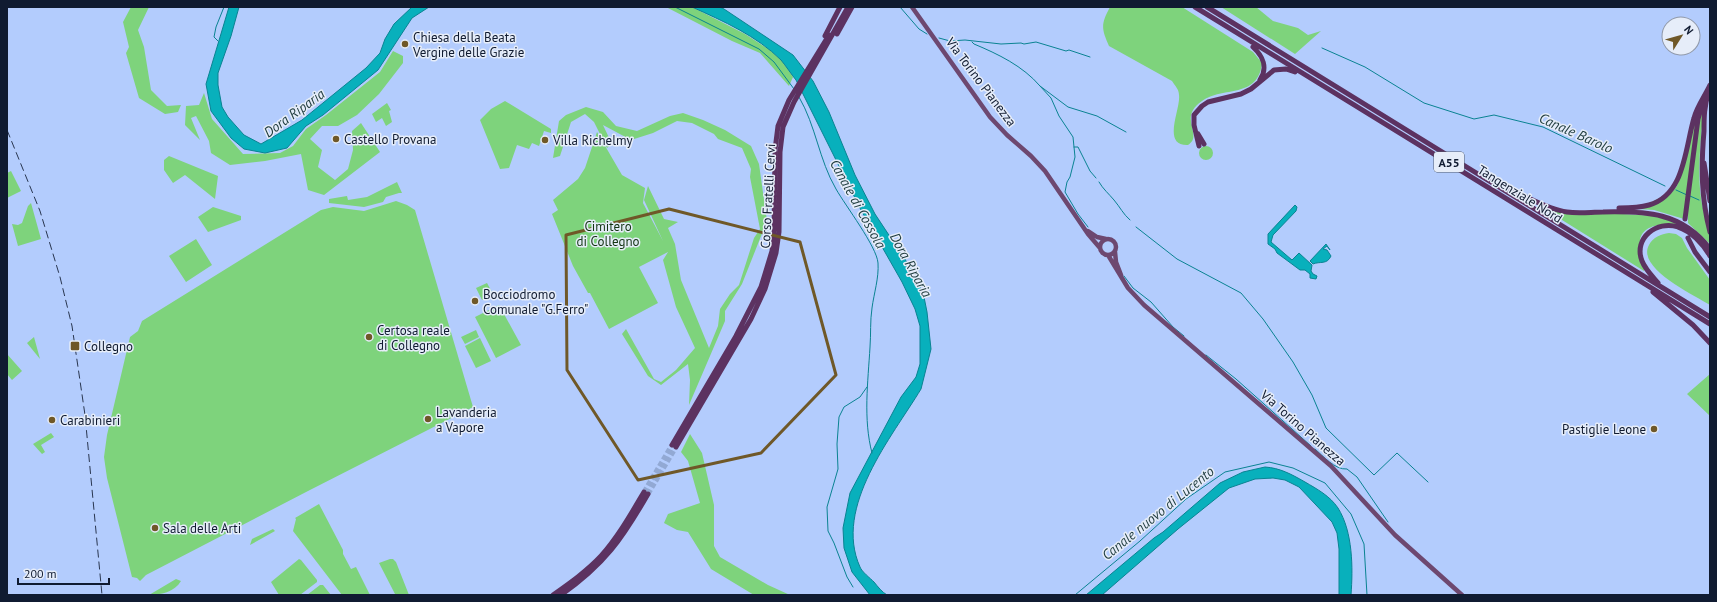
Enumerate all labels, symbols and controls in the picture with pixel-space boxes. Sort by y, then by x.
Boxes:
north arrow [1661,16,1701,56]
text: N [1681,23,1697,37]
place label: Chiesa della Beata Vergine delle Grazie [412,29,524,61]
street label: Via Torino Pianezza [941,33,1020,130]
marker: Chiesa della Beata Vergine delle Grazie [400,39,410,49]
water label: Dora Riparia [260,85,328,141]
water label: Canale Barolo [1536,109,1616,157]
place label: Castello Provana [344,131,436,148]
place label: Villa Richelmy [552,132,633,149]
marker: Castello Provana [331,134,341,144]
marker: Villa Richelmy [540,135,550,145]
street label: Corso Fratelli Cervi [757,143,779,249]
road number: A55 [1434,152,1464,172]
water label: Canale di Cossola [826,156,890,252]
street label: Tangenziale Nord [1474,161,1566,227]
park label: Cimitero di Collegno [577,218,640,250]
water label: Dora Riparia [886,230,936,301]
place label: Bocciodromo Comunale "G.Ferro" [483,286,588,318]
marker: Bocciodromo Comunale "G.Ferro" [470,296,480,306]
place label: Certosa reale di Collegno [377,322,450,354]
marker: Certosa reale di Collegno [364,332,374,342]
place label: Collegno [84,338,133,355]
marker: Collegno [69,340,81,352]
street label: Via Torino Pianezza [1256,386,1349,470]
place label: Lavanderia a Vapore [436,404,497,436]
place label: Carabinieri [60,412,120,429]
marker: Lavanderia a Vapore [423,414,433,424]
marker: Carabinieri [47,415,57,425]
place label: Pastiglie Leone [1562,421,1646,438]
marker: Pastiglie Leone [1649,424,1659,434]
water label: Canale nuovo di Lucento [1098,462,1218,564]
place label: Sala delle Arti [163,520,241,537]
marker: Sala delle Arti [150,523,160,533]
scale bar [18,560,109,586]
text: 200 m [24,566,57,581]

